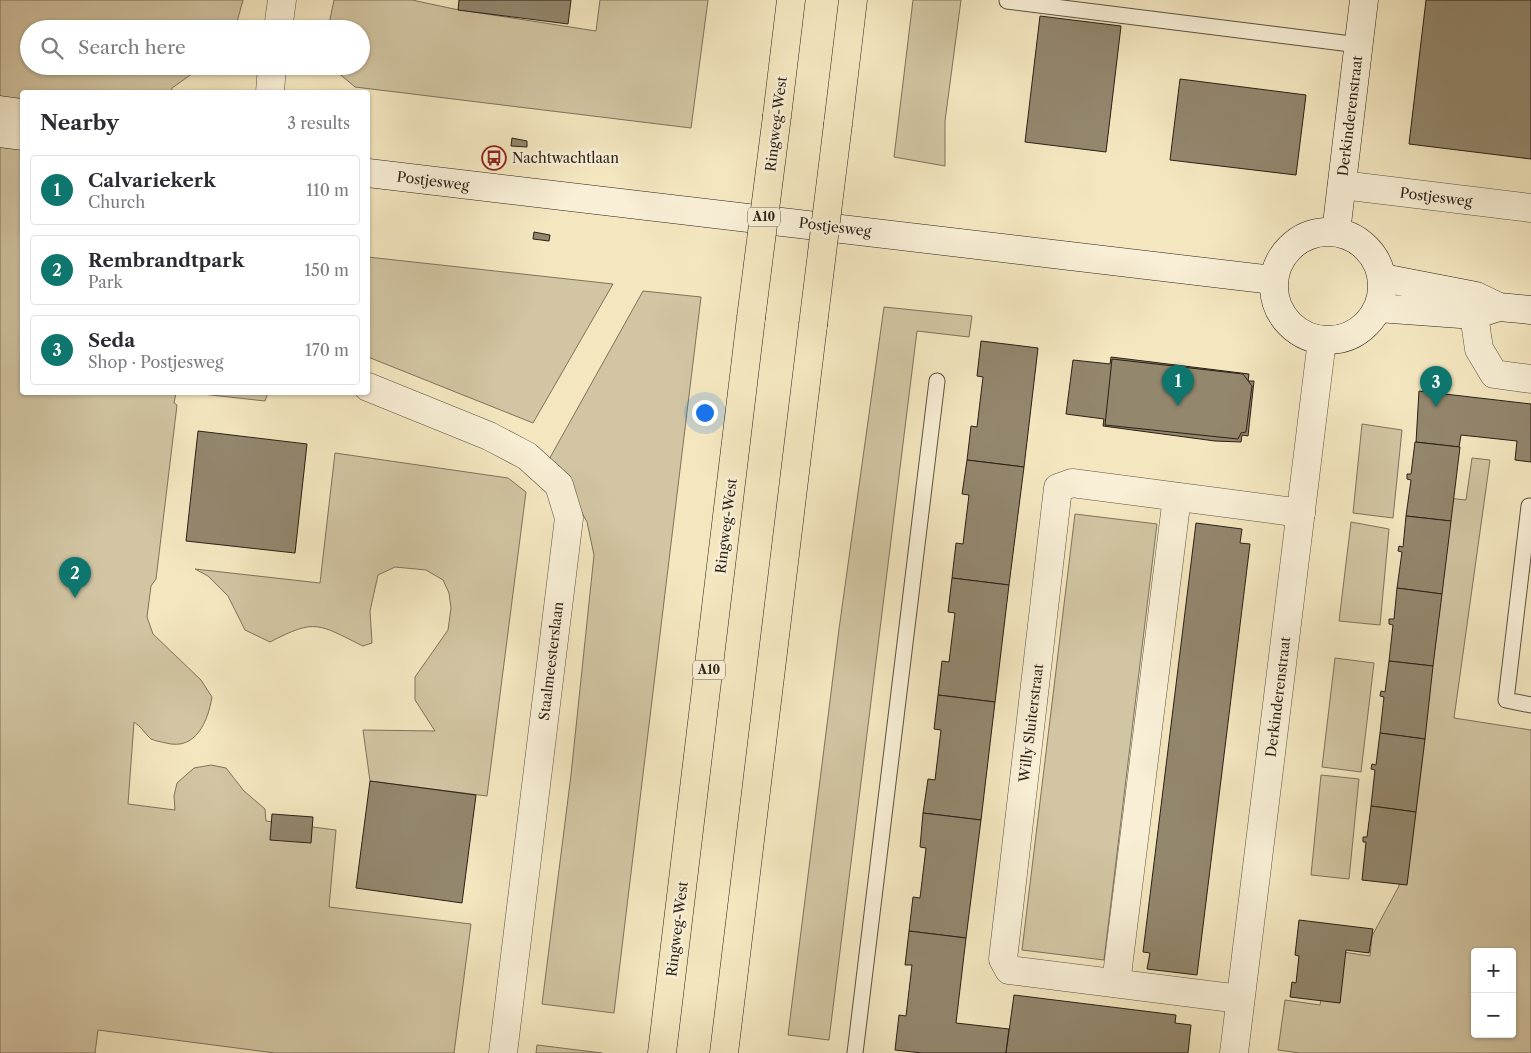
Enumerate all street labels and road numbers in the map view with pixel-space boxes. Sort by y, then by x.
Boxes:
street label: Derkinderenstraat [1334,55,1366,177]
street label: Ringweg-West [761,75,791,173]
street label: Postjesweg [396,168,471,194]
street label: Postjesweg [1399,184,1474,210]
road number: A10 [748,208,780,226]
street label: Postjesweg [798,214,873,240]
street label: Ringweg-West [711,477,741,575]
street label: Staalmeesterslaan [535,600,567,721]
street label: Derkinderenstraat [1262,636,1294,758]
road number: A10 [693,660,725,680]
street label: Willy Sluiterstraat [1015,663,1047,784]
street label: Ringweg-West [662,880,692,978]

